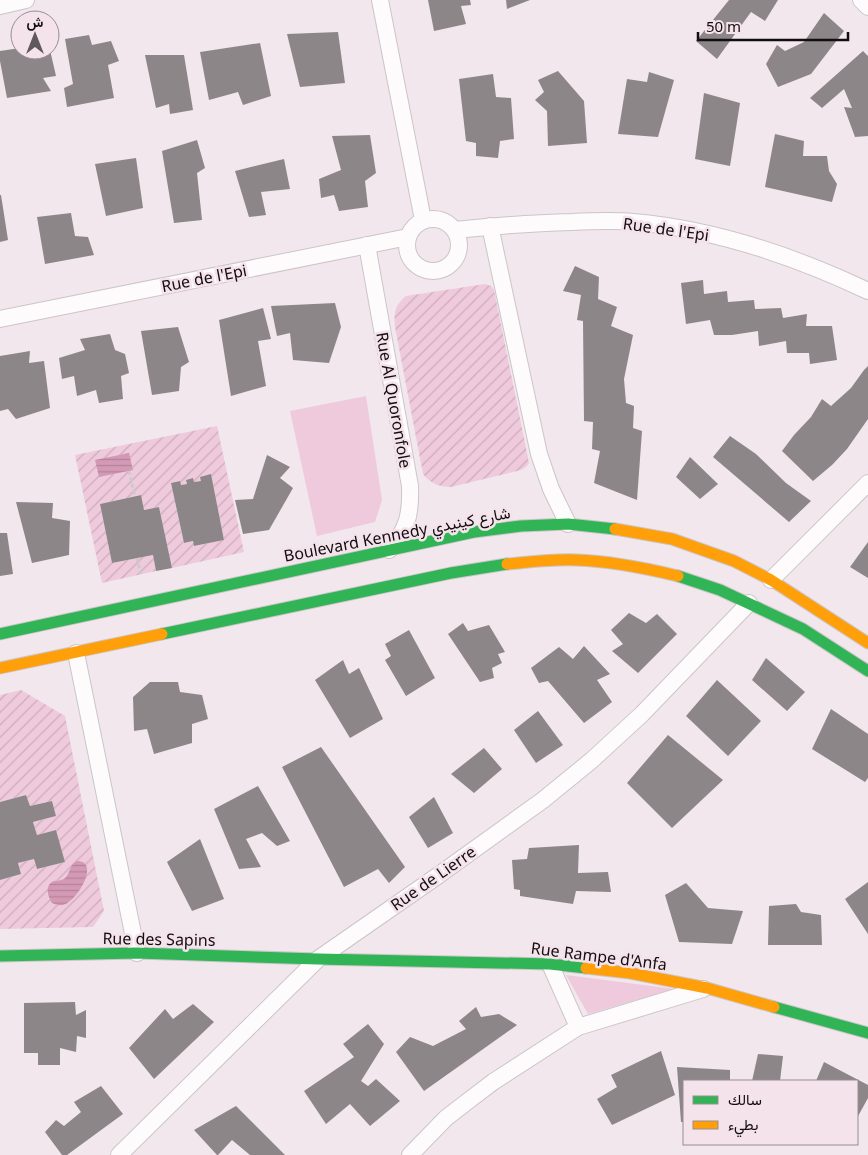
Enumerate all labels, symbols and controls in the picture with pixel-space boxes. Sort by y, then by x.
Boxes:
north arrow [10,10,60,60]
scale bar [698,10,848,42]
text: ش [27,12,44,31]
text: 50 m [706,16,741,36]
street label: Rue de l'Epi [622,212,710,246]
street label: Rue de l'Epi [159,259,249,297]
street label: Rue Al Quoronfole [371,330,417,470]
street label: Boulevard Kennedy شارع كينيدي [282,501,513,570]
street label: Rue de Lierre [386,840,480,916]
street label: Rue des Sapins [102,927,216,951]
street label: Rue Rampe d'Anfa [530,937,668,975]
legend [683,1080,858,1145]
text: سالك [728,1089,762,1109]
text: بطيء [728,1114,758,1138]

